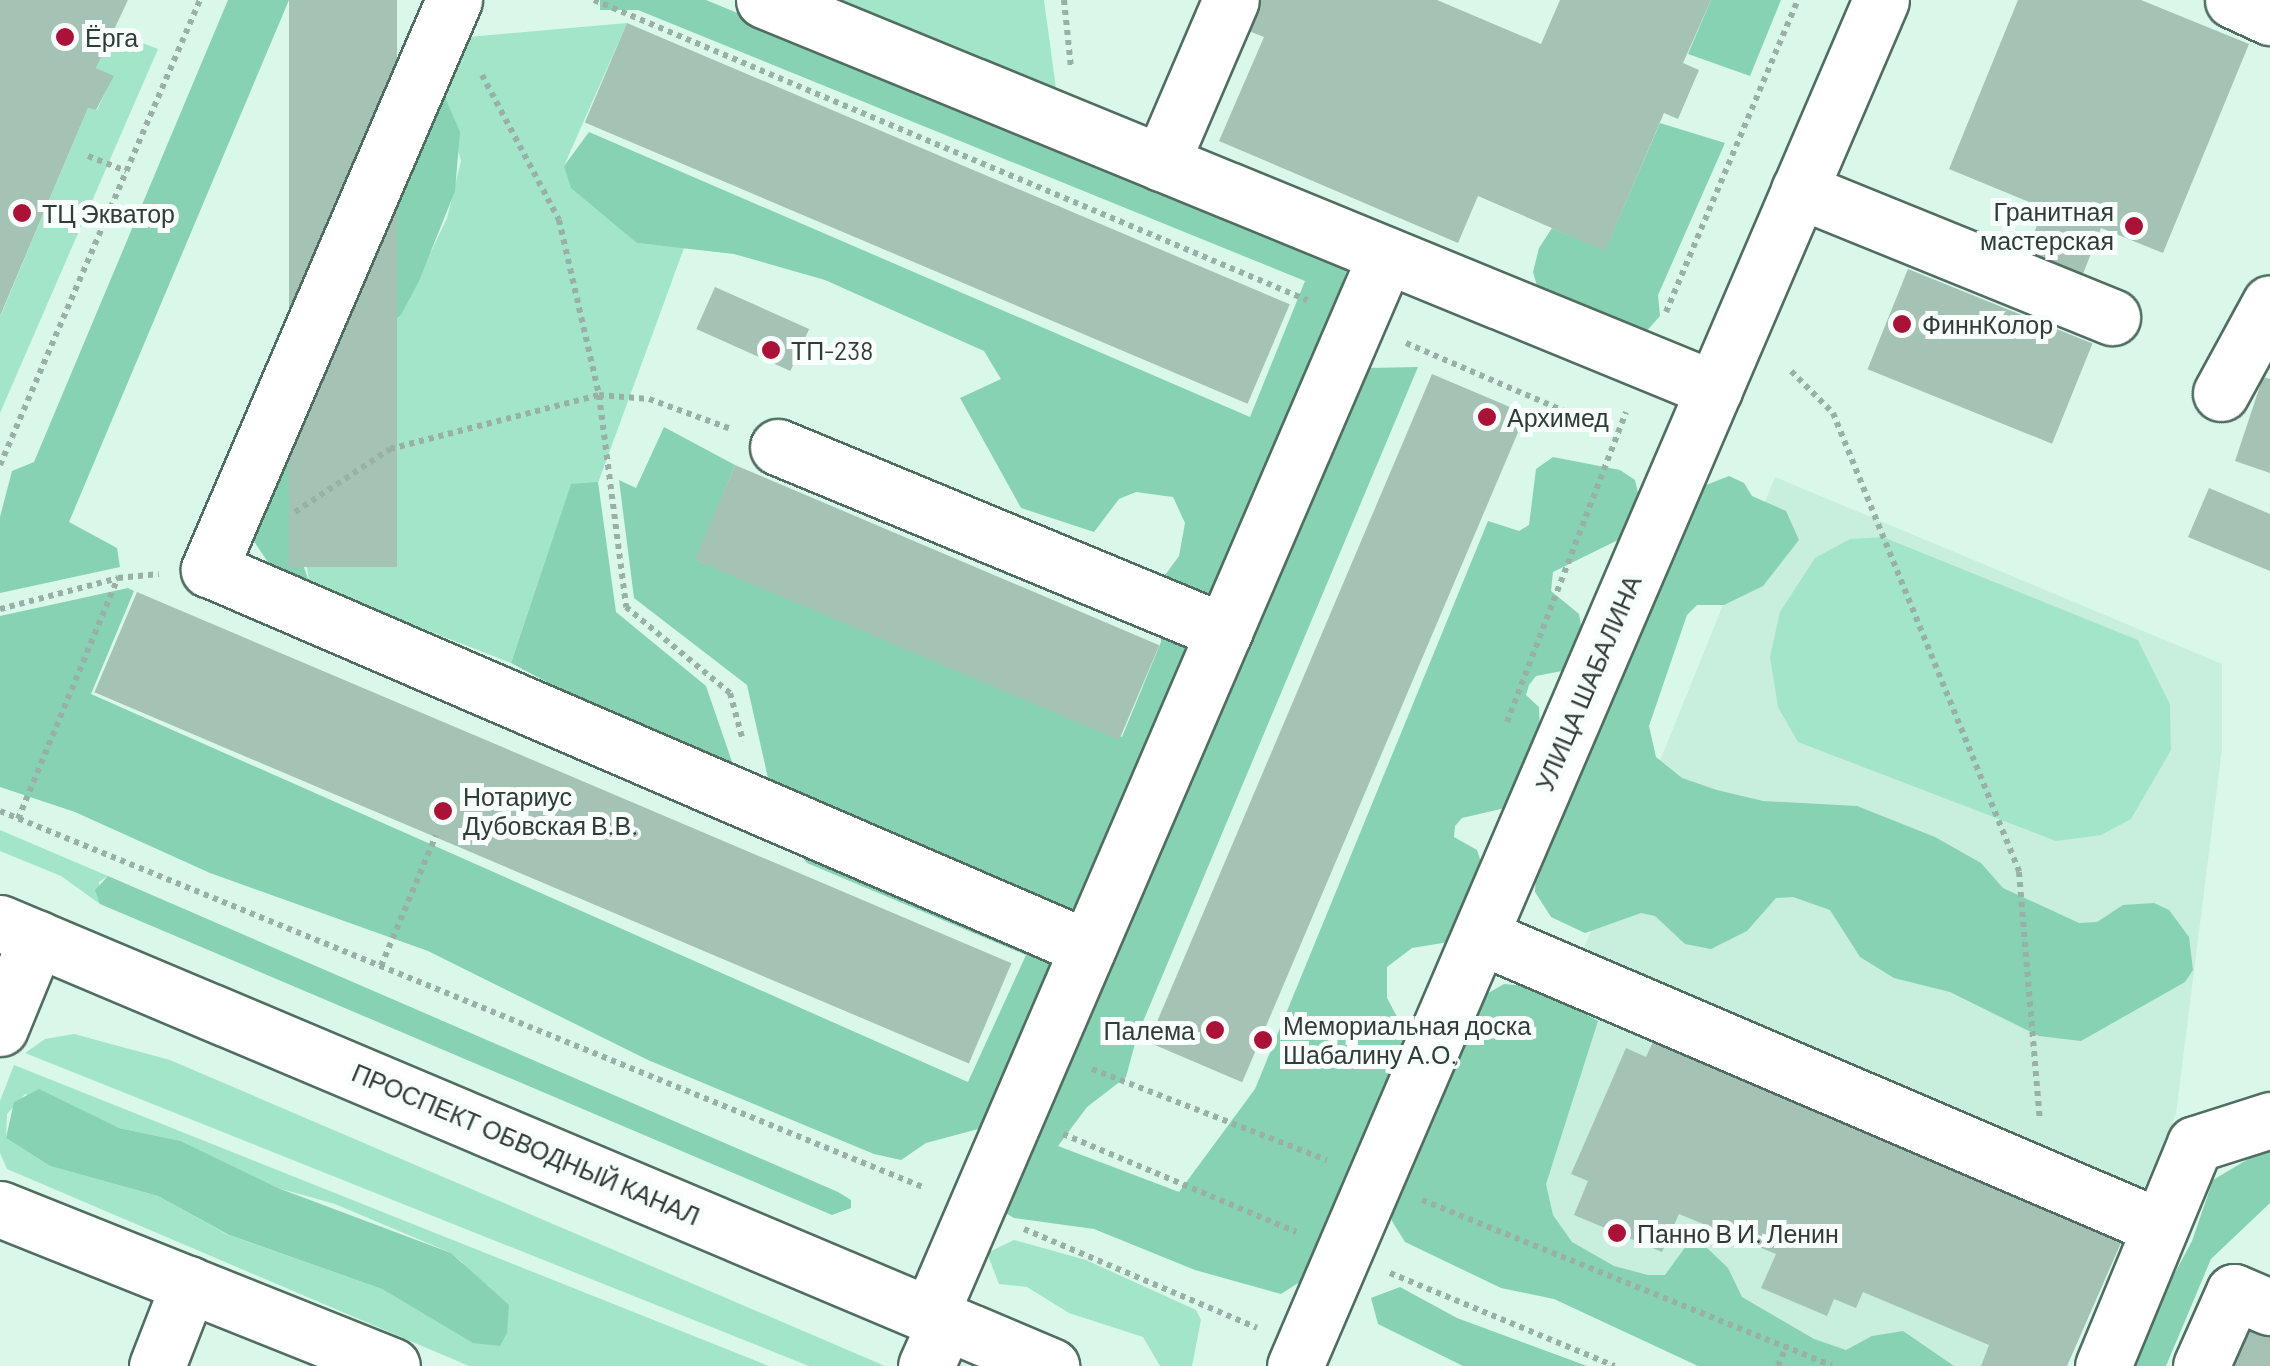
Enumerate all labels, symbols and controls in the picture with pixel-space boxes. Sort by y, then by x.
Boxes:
place label: Ёрга [85,22,138,52]
marker: Ёрга [54,26,76,48]
place label: Гранитная мастерская [1980,197,2114,256]
place label: ТЦ Экватор [42,198,175,228]
marker: ТЦ Экватор [11,202,33,224]
marker: Гранитная мастерская [2123,215,2145,237]
place label: ФиннКолор [1922,309,2053,339]
marker: ФиннКолор [1891,313,1913,335]
place label: ТП-238 [791,335,873,365]
marker: ТП-238 [760,339,782,361]
place label: Архимед [1507,402,1609,432]
marker: Архимед [1476,406,1498,428]
street label: УЛИЦА ШАБАЛИНА [1529,571,1647,795]
place label: Нотариус Дубовская В.В. [463,782,638,841]
marker: Нотариус Дубовская В.В. [432,800,454,822]
place label: Мемориальная доска Шабалину А.О. [1283,1011,1531,1070]
place label: Палема [1104,1015,1195,1045]
marker: Палема [1204,1019,1226,1041]
marker: Мемориальная доска Шабалину А.О. [1252,1029,1274,1051]
street label: ПРОСПЕКТ ОБВОДНЫЙ КАНАЛ [348,1057,704,1231]
place label: Панно В И. Ленин [1637,1218,1839,1248]
marker: Панно В И. Ленин [1606,1222,1628,1244]

